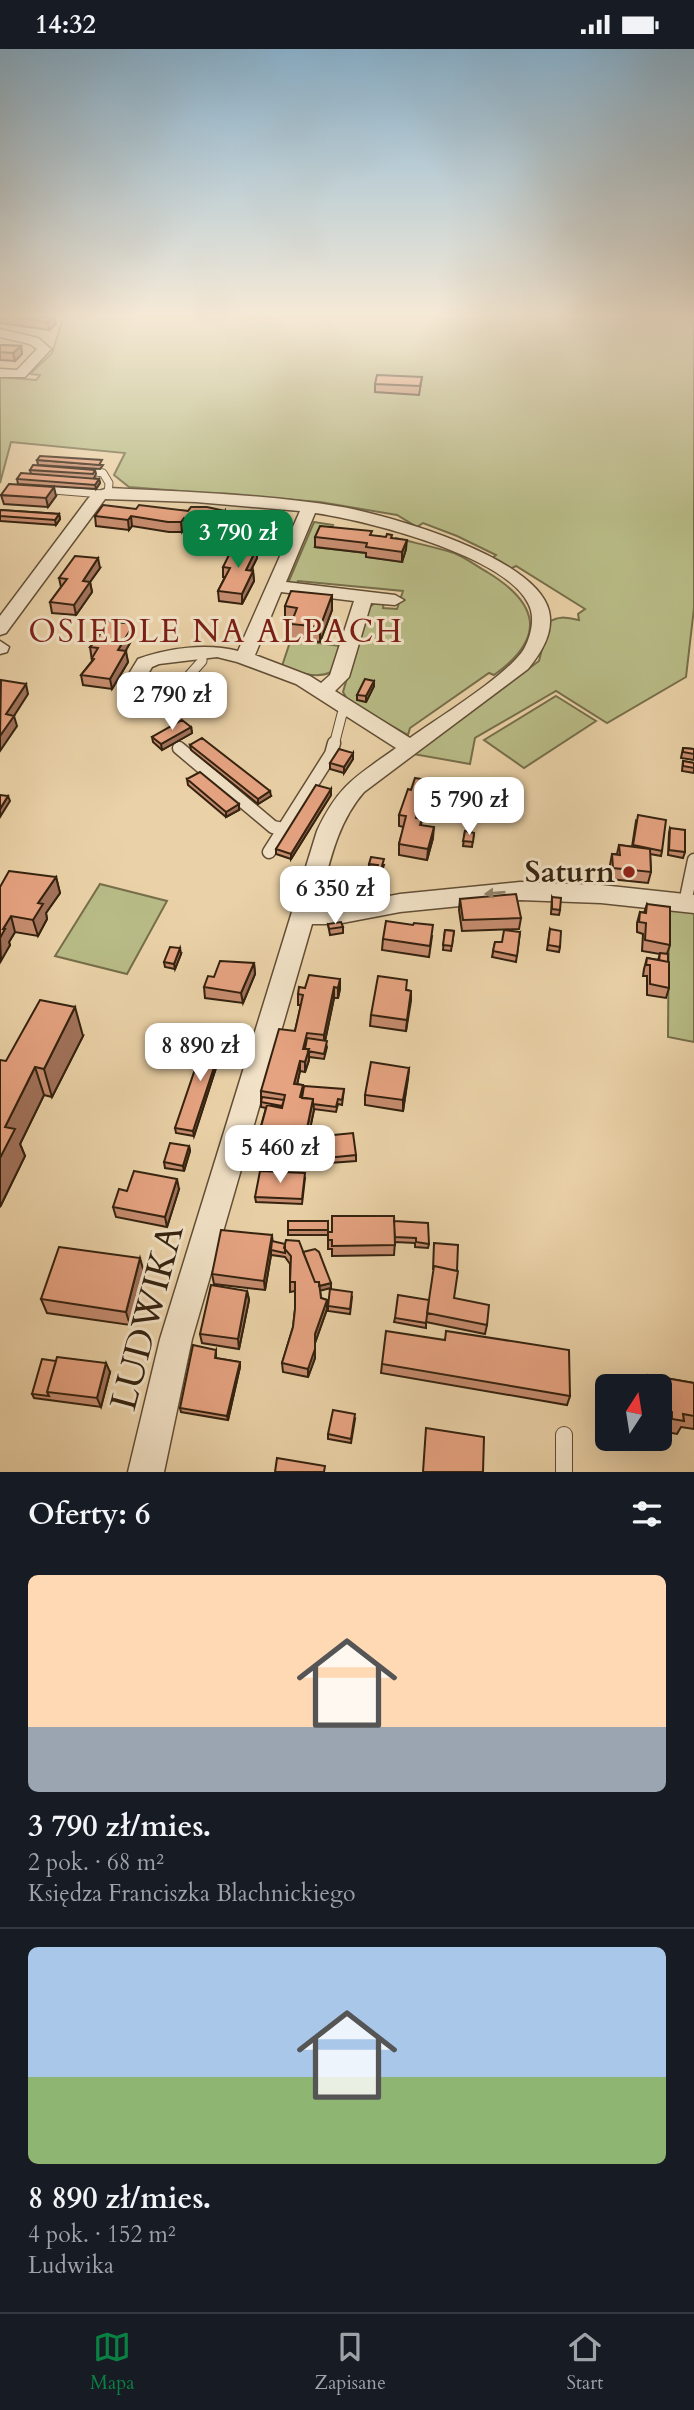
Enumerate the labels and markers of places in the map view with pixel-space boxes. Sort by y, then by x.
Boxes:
pin: 3 790 zł [166,511,310,570]
pin: 2 790 zł [100,673,244,732]
pin: 5 790 zł [397,777,541,837]
place label: Saturn [525,852,615,893]
marker: Saturn [621,864,637,880]
pin: 6 350 zł [263,867,407,926]
pin: 8 890 zł [128,1023,272,1083]
pin: 5 460 zł [208,1125,352,1185]

